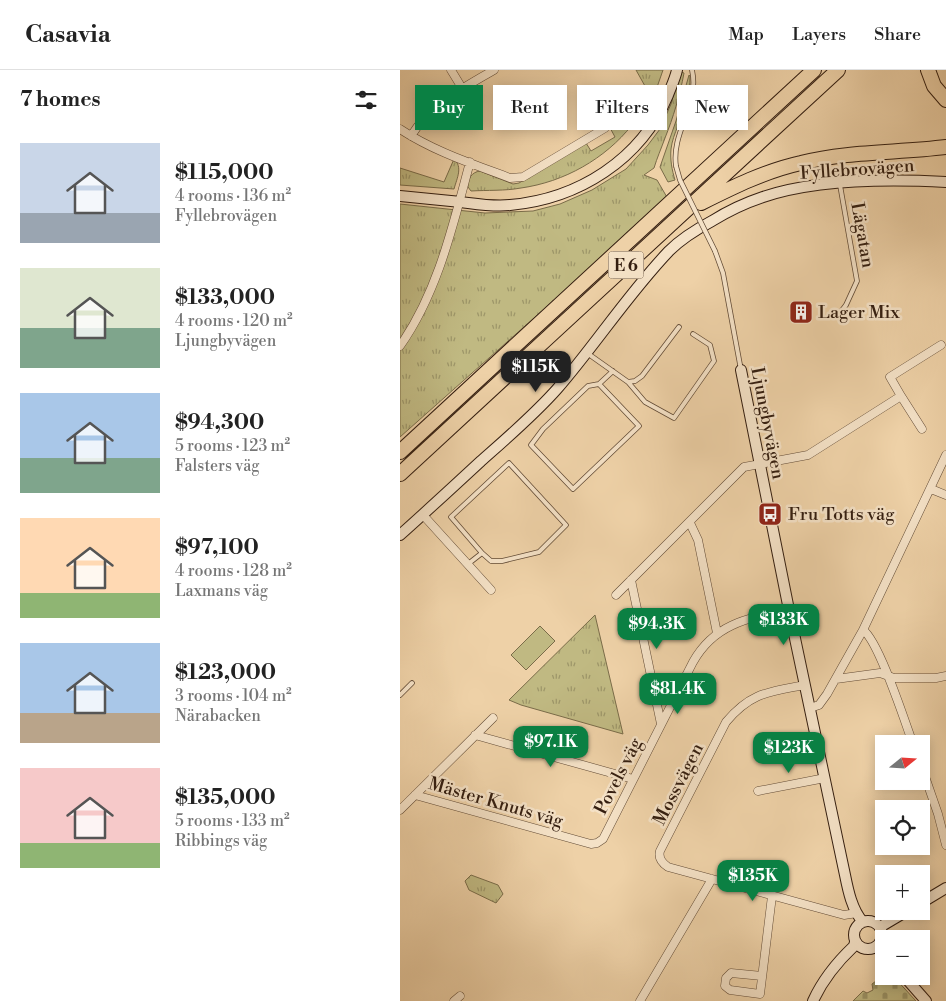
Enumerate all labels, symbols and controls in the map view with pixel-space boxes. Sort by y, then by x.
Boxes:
text: Casavia [25,20,111,50]
text: Map [729,23,764,46]
text: Layers [792,23,846,46]
text: Share [874,23,921,46]
chip: Buy [415,85,483,130]
chip: Rent [493,85,567,130]
chip: Filters [577,85,667,130]
chip: New [677,85,748,130]
icon: filters [352,86,380,114]
text: 7 homes [20,87,101,113]
street label: Fyllebrovägen [799,154,915,185]
text: $115,000 [175,160,274,186]
icon: home [60,163,120,223]
text: 4 rooms · 136 m² [175,186,291,206]
street label: Lägatan [845,201,880,270]
text: Fyllebrovägen [175,206,277,226]
road number: E 6 [608,252,644,278]
text: $133,000 [175,285,275,311]
icon: home [60,288,120,348]
building icon: Lager Mix [788,299,814,325]
place label: Lager Mix [818,301,901,324]
text: 4 rooms · 120 m² [175,311,293,331]
text: Ljungbyvägen [175,331,276,351]
pin: $115K [501,350,571,393]
text: $115K [512,357,560,377]
street label: Ljungbyvägen [745,365,790,481]
text: $94,300 [175,410,264,436]
icon: home [60,413,120,473]
text: 5 rooms · 123 m² [175,436,290,456]
text: Falsters väg [175,456,260,476]
bus stop icon: Fru Totts väg [757,501,783,527]
place label: Fru Totts väg [788,503,895,526]
text: $97,100 [175,535,259,561]
icon: home [60,538,120,598]
text: 4 rooms · 128 m² [175,561,292,581]
text: Laxmans väg [175,581,268,601]
pin: $133K [749,604,819,646]
pin: $94.3K [616,608,698,650]
text: $133K [759,610,809,630]
text: $94.3K [628,614,686,634]
text: $123,000 [175,660,276,686]
icon: home [60,663,120,723]
pin: $81.4K [637,672,719,715]
text: $81.4K [650,679,706,699]
text: 3 rooms · 104 m² [175,686,292,706]
text: Närabacken [175,706,261,726]
pin: $97.1K [510,726,592,768]
text: $97.1K [524,732,578,752]
pin: $123K [754,732,824,774]
street label: Povels väg [589,733,648,818]
north arrow [875,735,930,790]
map controls [875,735,930,985]
text: $123K [764,738,814,758]
street label: Mossvägen [648,739,709,829]
street label: Mäster Knuts väg [426,772,567,833]
text: $135,000 [175,785,276,811]
icon: home [60,788,120,848]
button: locate [875,800,930,855]
text: 5 rooms · 133 m² [175,811,290,831]
text: Ribbings väg [175,831,267,851]
pin: $135K [718,860,788,902]
button: + [875,865,930,920]
text: $135K [728,866,778,886]
button: − [875,930,930,985]

